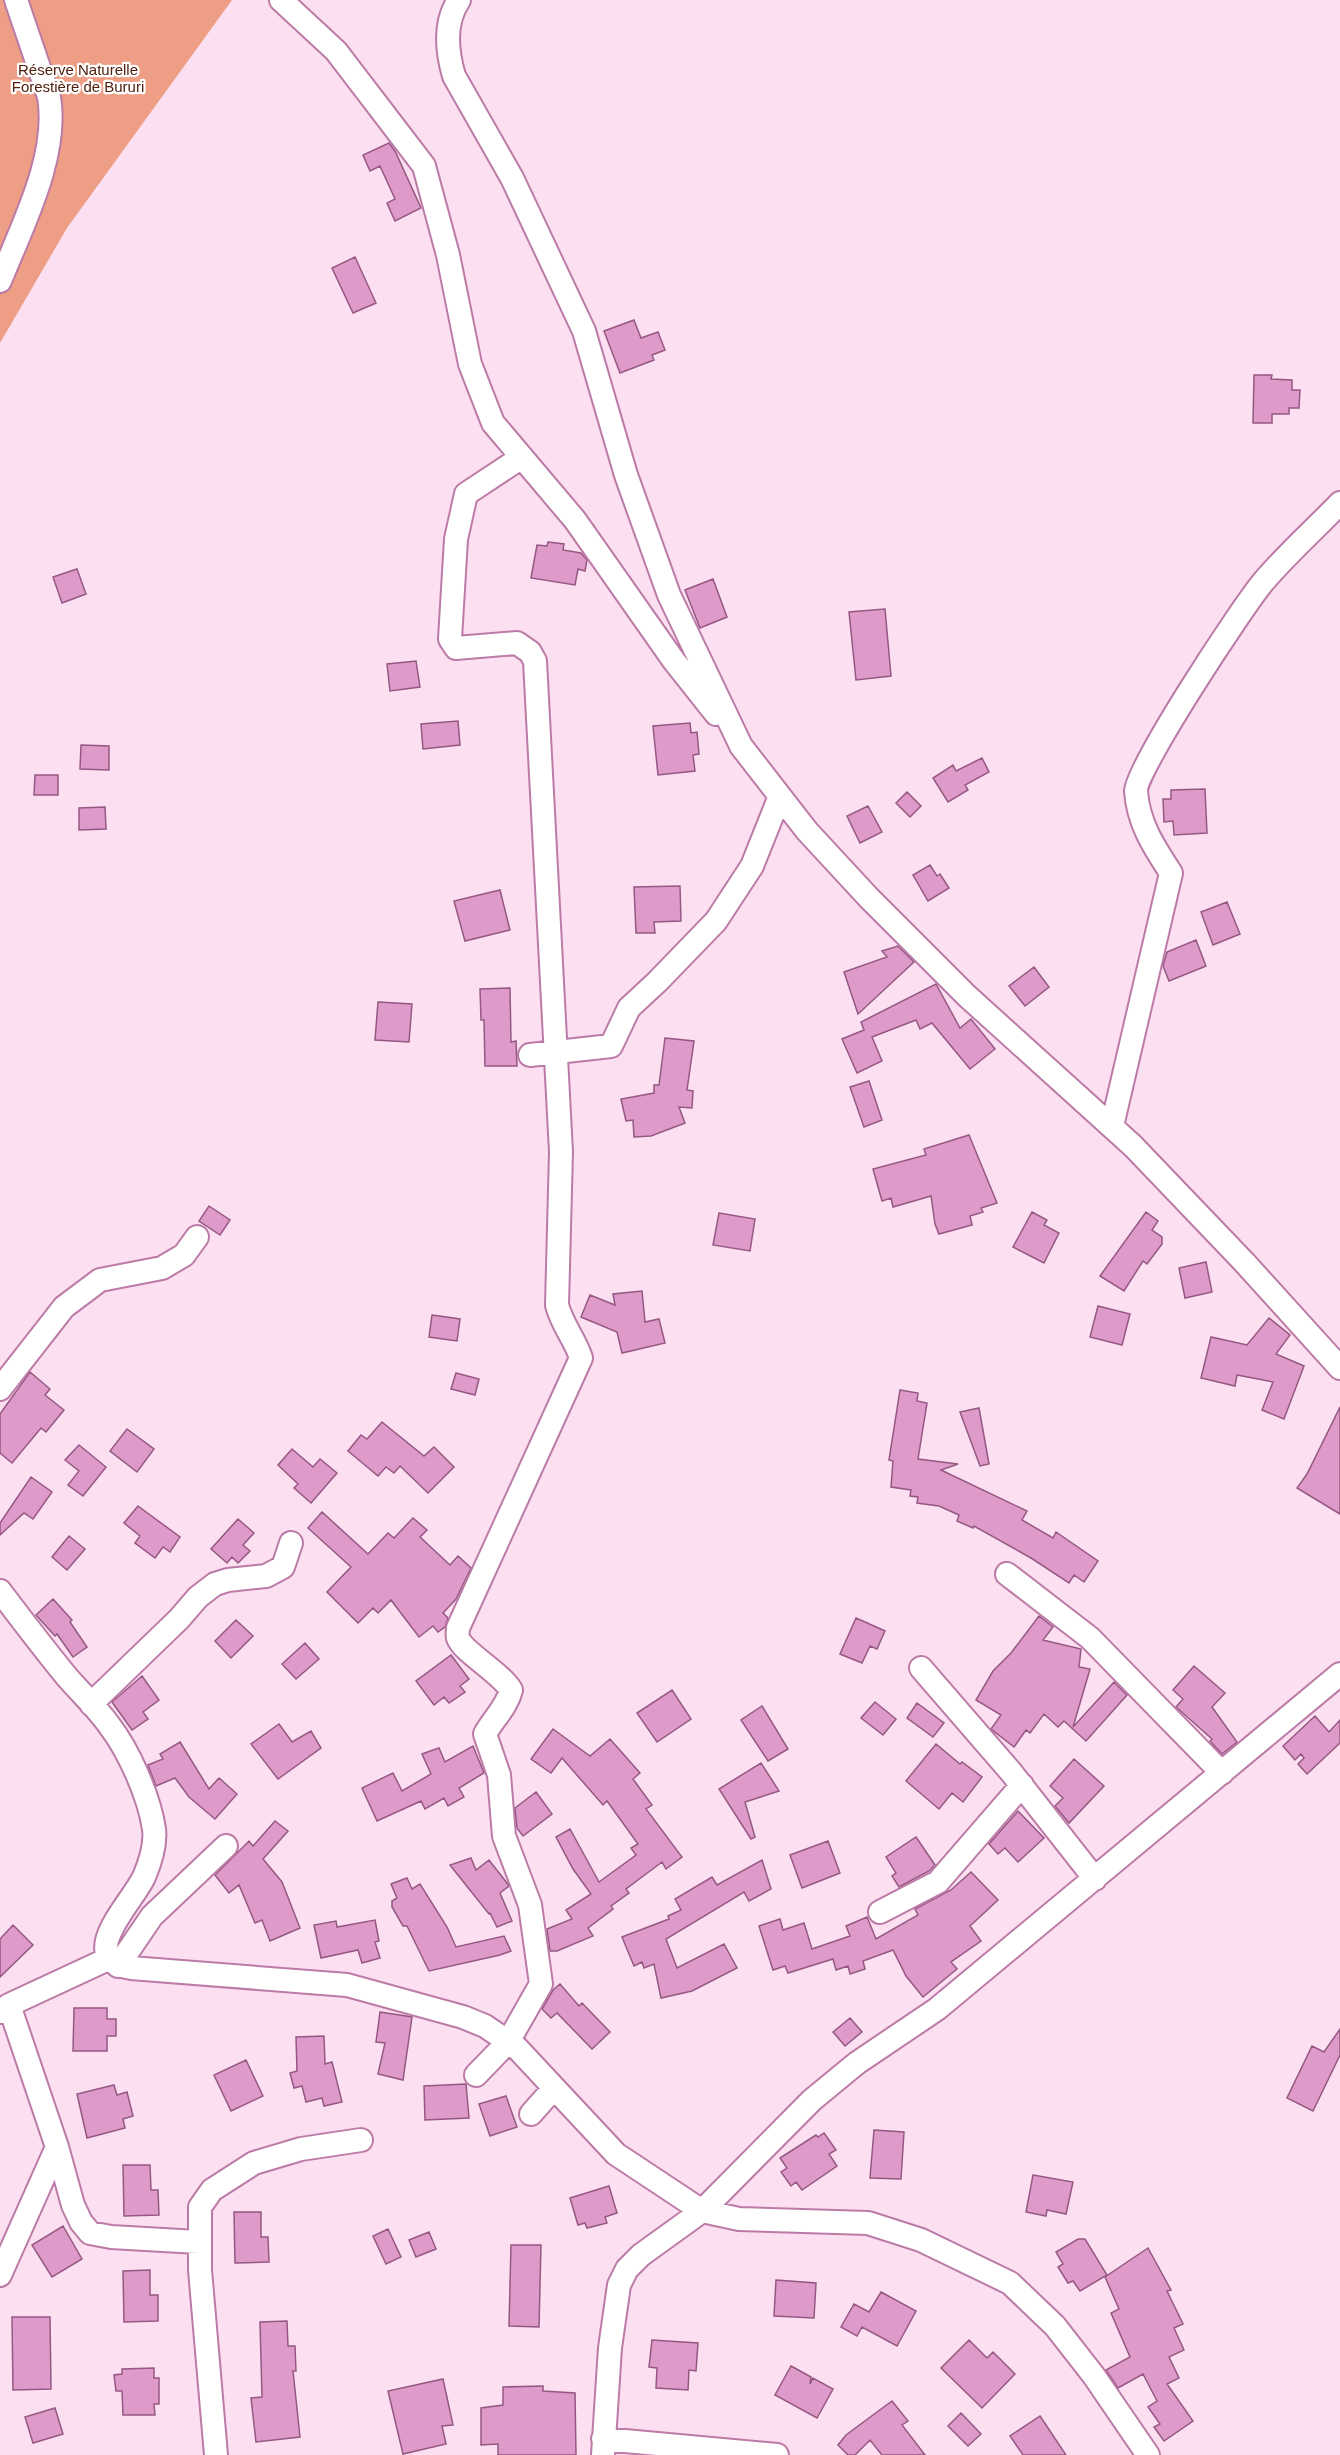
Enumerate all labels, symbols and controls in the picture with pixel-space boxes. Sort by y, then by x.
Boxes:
park label: Réserve Naturelle Forestière de Bururi [12,61,144,95]

